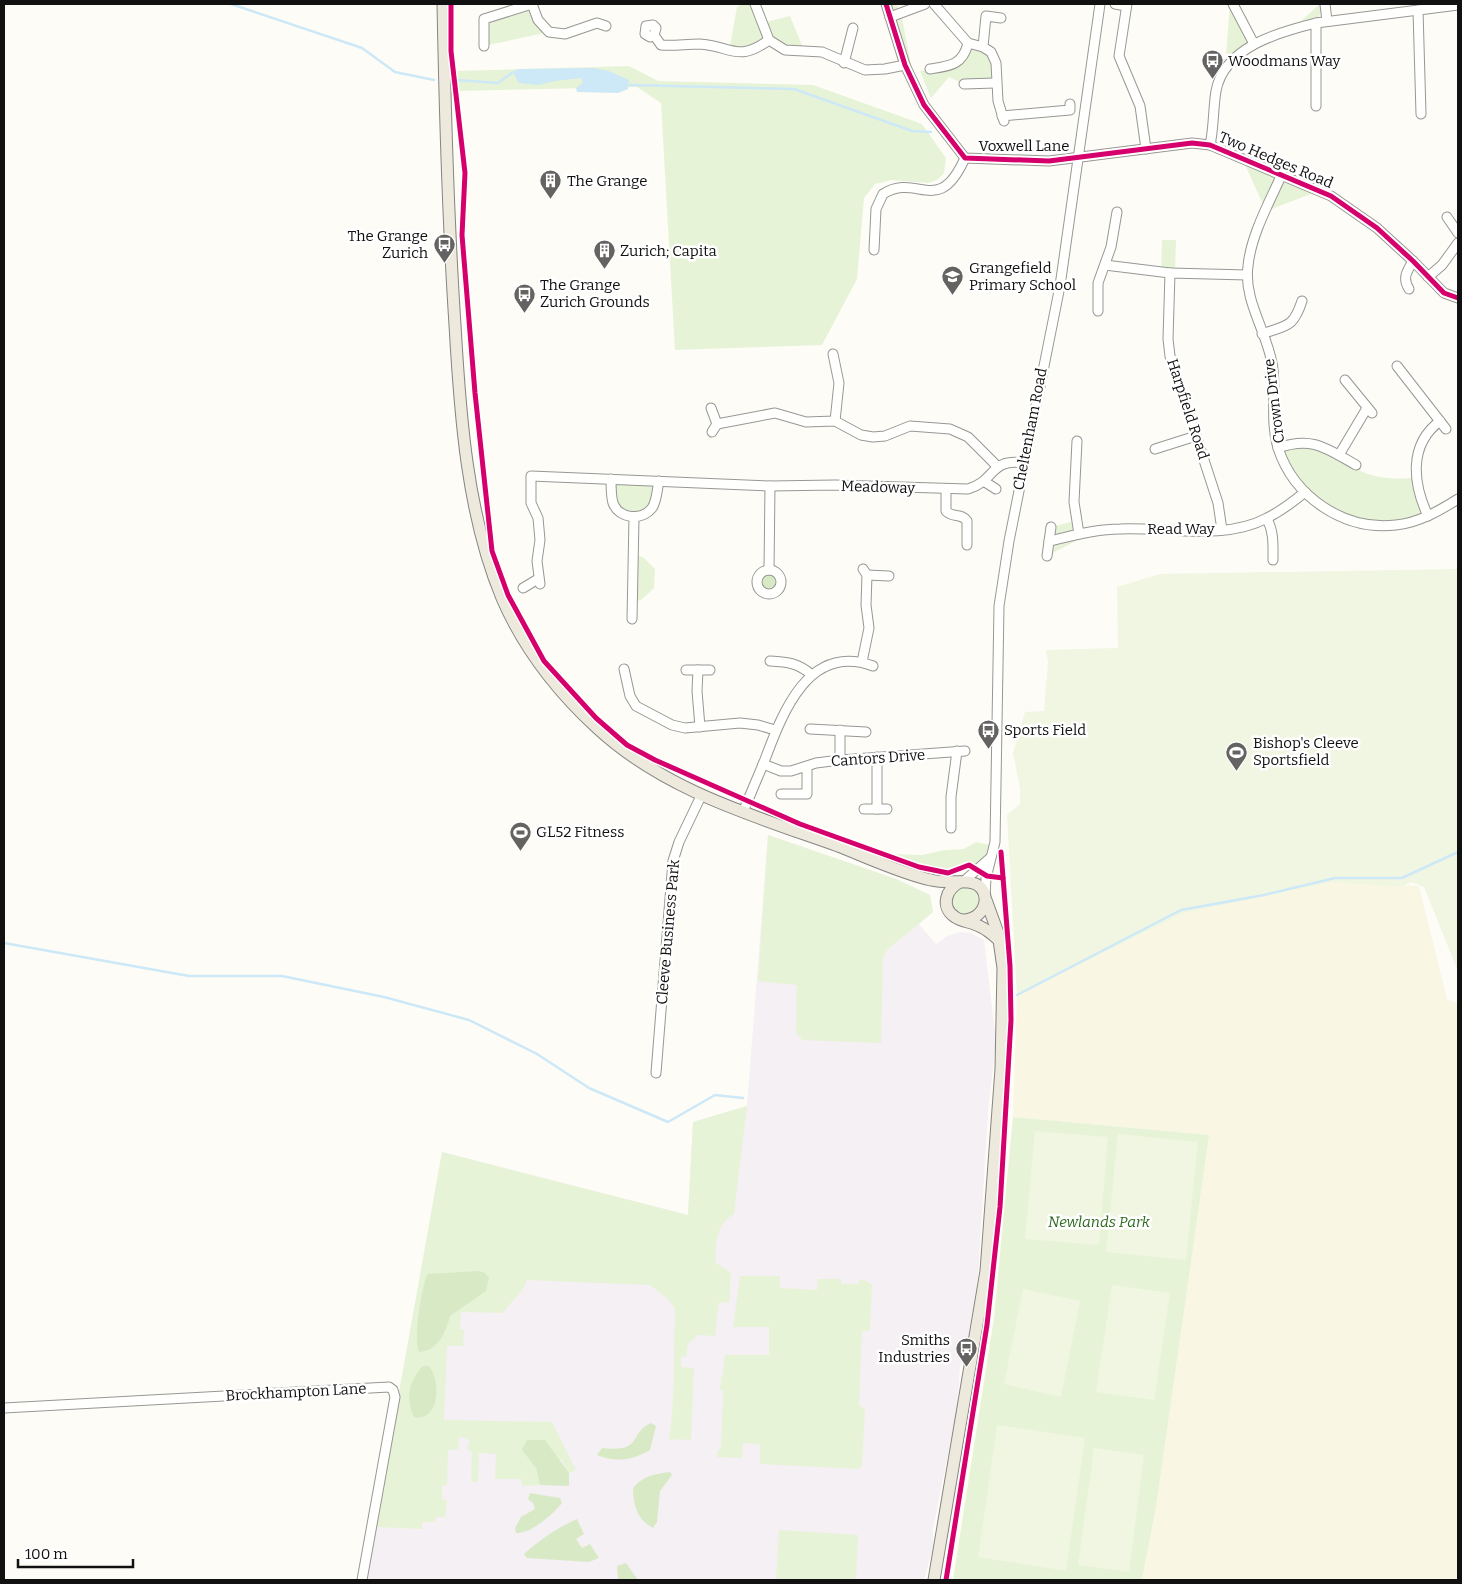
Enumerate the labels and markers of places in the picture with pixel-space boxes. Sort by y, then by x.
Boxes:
bus stop icon: Woodmans Way [1200,49,1224,80]
place label: Woodmans Way [1228,52,1340,70]
building icon: The Grange [539,169,563,200]
place label: The Grange [567,172,647,190]
place label: The Grange Zurich [348,227,429,262]
bus stop icon: The Grange Zurich [432,233,456,264]
building icon: Zurich; Capita [592,239,616,270]
place label: Zurich; Capita [620,242,717,260]
place label: Grangefield Primary School [969,259,1076,294]
school or university icon: Grangefield Primary School [941,265,965,296]
place label: The Grange Zurich Grounds [540,276,650,311]
bus stop icon: The Grange Zurich Grounds [512,282,536,313]
bus stop icon: Sports Field [976,718,1000,749]
place label: Sports Field [1004,721,1086,739]
place label: Bishop's Cleeve Sportsfield [1253,734,1359,769]
sports icon: Bishop's Cleeve Sportsfield [1225,740,1249,771]
sports icon: GL52 Fitness [508,820,532,851]
place label: GL52 Fitness [536,823,624,841]
place label: Smiths Industries [878,1331,950,1366]
bus stop icon: Smiths Industries [954,1337,978,1368]

